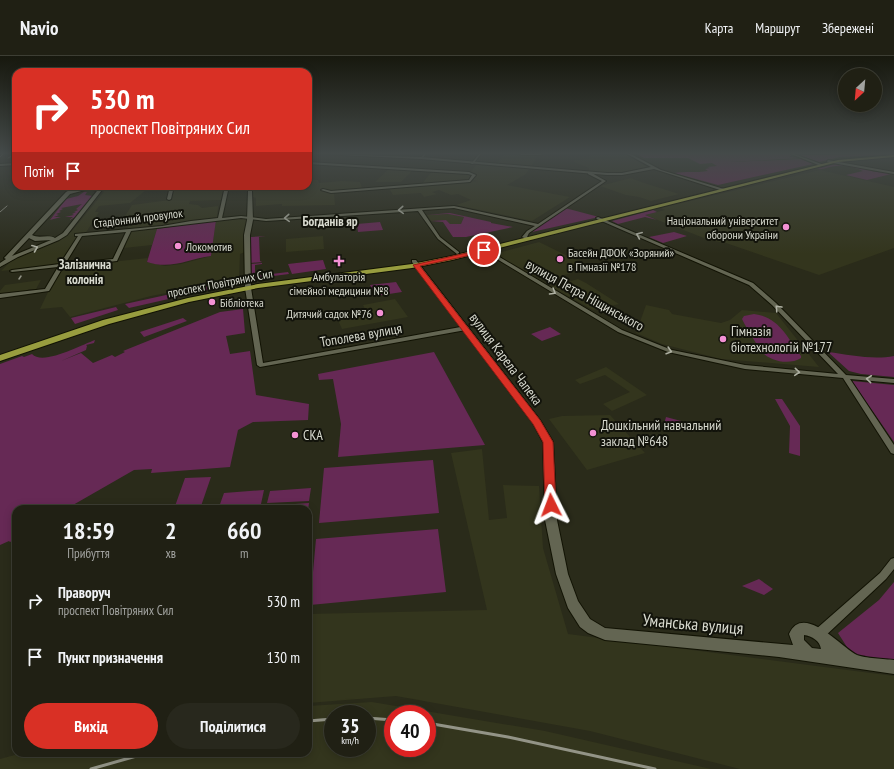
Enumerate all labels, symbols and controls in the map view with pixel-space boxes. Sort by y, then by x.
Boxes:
text: Navio [20,16,58,40]
text: Карта [705,19,733,37]
text: Маршрут [755,19,800,37]
text: Збережені [822,19,874,37]
north arrow [838,68,882,112]
map controls [838,68,882,112]
text: 530 m [90,80,154,117]
icon: right [24,84,76,136]
text: проспект Повітряних Сил [90,116,250,139]
icon: arrive [62,160,84,182]
text: Потім [24,162,54,181]
street label: Стадіонний провулок [93,205,184,231]
one-way arrow [398,206,404,215]
district label: Богданів яр [302,213,358,230]
place label: Національний університет оборони України [667,213,778,242]
one-way arrow [284,214,290,223]
marker: Національний університет оборони України [781,222,791,232]
one-way arrow [636,232,643,240]
pin [467,233,501,267]
place label: Локомотив [185,239,232,254]
icon: arrive [473,239,495,261]
marker: Локомотив [173,241,183,251]
one-way arrow [31,245,38,253]
place label: Басейн ДФОК «Зоряний» в Гімназії №178 [568,245,675,274]
marker: Басейн ДФОК «Зоряний» в Гімназії №178 [555,254,565,264]
marker: Амбулаторія сімейної медицини №8 [333,255,345,267]
street label: вулиця Петра Ніщинського [523,255,647,335]
district label: Залізнична колонія [59,256,111,288]
street label: проспект Повітряних Сил [166,265,274,301]
place label: Амбулаторія сімейної медицини №8 [289,269,389,298]
one-way arrow [549,287,556,295]
place label: Бібліотека [220,295,264,310]
marker: Бібліотека [207,297,217,307]
one-way arrow [775,305,783,313]
place label: Дитячий садок №76 [286,306,372,321]
marker: Дитячий садок №76 [375,308,385,318]
street label: вулиця Карела Чапека [465,309,547,409]
street label: Тополева вулиця [319,319,403,351]
place label: Гімназія біотехнологій №177 [731,322,832,356]
marker: Гімназія біотехнологій №177 [718,334,728,344]
one-way arrow [665,346,672,355]
one-way arrow [794,367,800,376]
one-way arrow [866,374,872,383]
place label: Дошкільний навчальний заклад №648 [601,416,721,450]
place label: СКА [303,426,323,444]
marker: Дошкільний навчальний заклад №648 [588,428,598,438]
marker: СКА [290,430,300,440]
position arrow [530,484,572,526]
text: 18:59 [63,515,114,546]
text: 2 [165,515,176,546]
text: 660 [227,515,261,546]
text: Прибуття [67,545,110,562]
text: хв [165,545,176,562]
text: m [240,545,248,562]
text: Праворуч [58,583,111,602]
icon: right [24,590,46,612]
text: 530 m [267,592,300,611]
text: проспект Повітряних Сил [58,602,174,619]
street label: Уманська вулиця [642,609,744,639]
icon: arrive [24,646,46,668]
text: Пункт призначення [58,648,163,667]
text: 130 m [267,648,300,667]
button: Вихід [24,703,158,749]
button: Поділитися [166,703,300,749]
speed limit sign: 40 [384,705,436,757]
text: 35 [340,713,360,739]
text: km/h [341,734,359,747]

